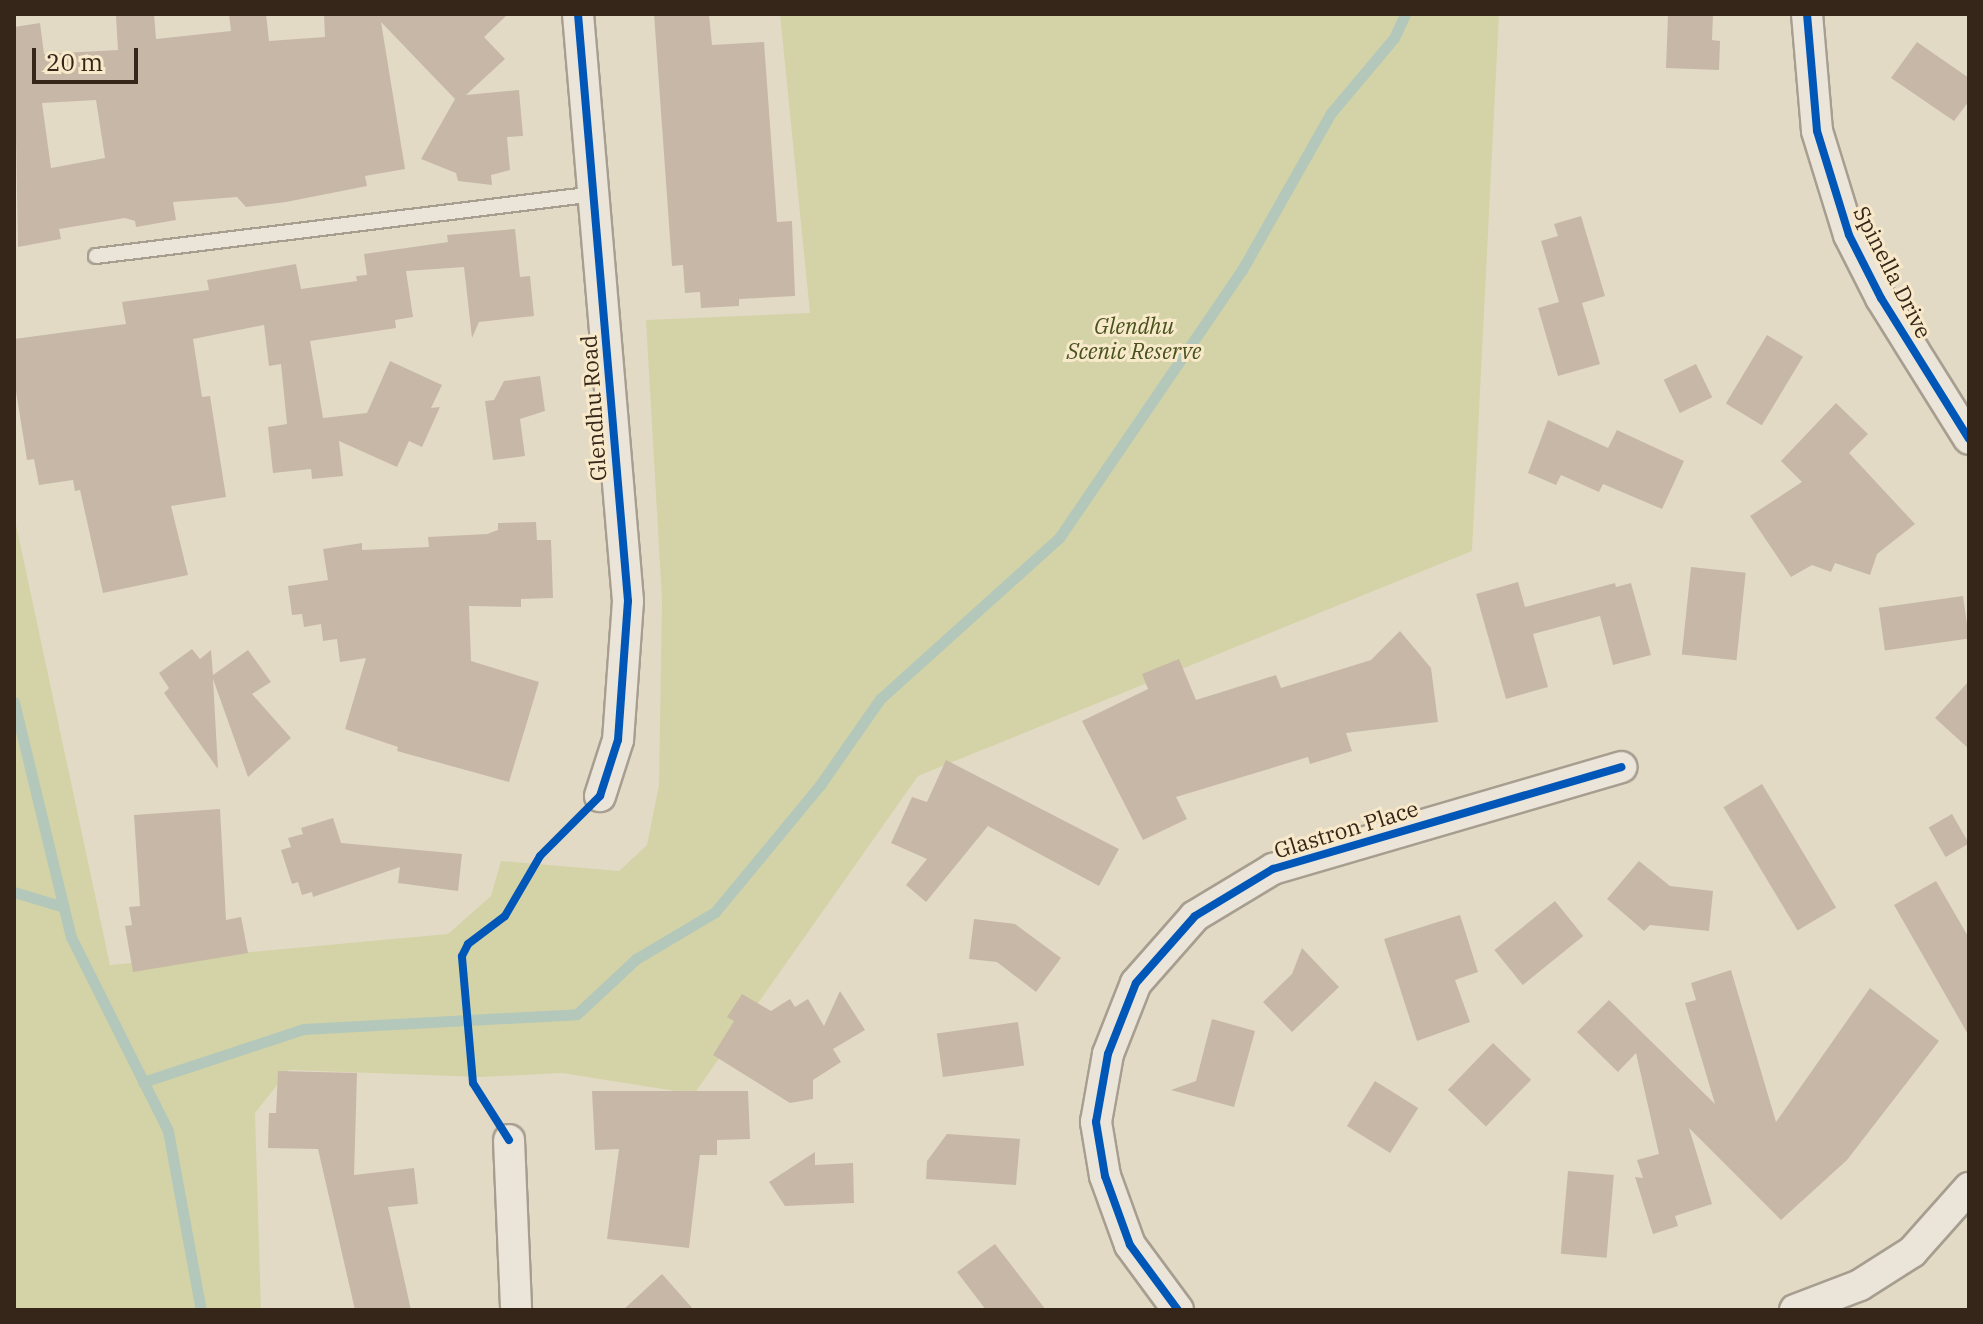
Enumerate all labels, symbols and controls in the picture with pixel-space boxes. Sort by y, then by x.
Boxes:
scale bar [36,32,142,82]
text: 20 m [46,46,103,78]
street label: Spinella Drive [1848,201,1938,343]
park label: Glendhu Scenic Reserve [1066,312,1202,364]
street label: Glendhu Road [575,334,611,482]
street label: Glastron Place [1271,795,1421,863]

